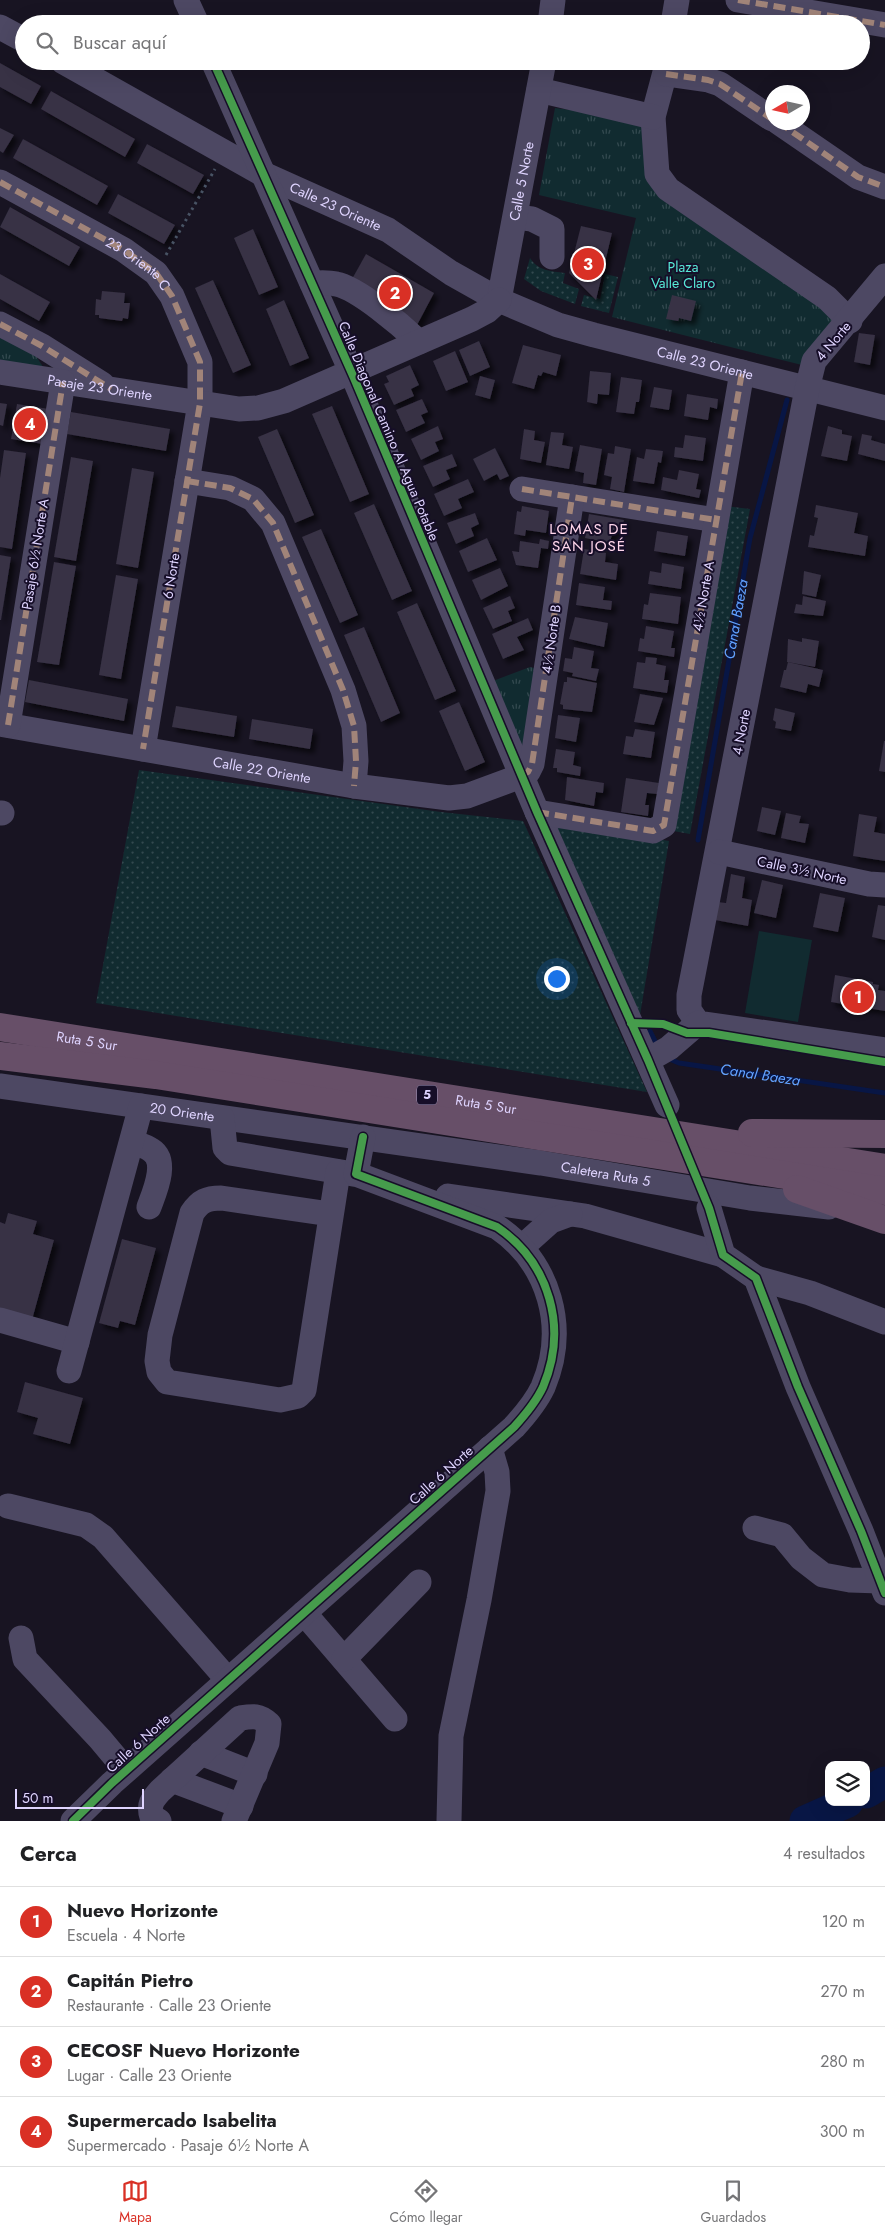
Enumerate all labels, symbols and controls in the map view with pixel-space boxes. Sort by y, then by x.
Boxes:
search box [15,15,870,70]
icon: search [33,29,61,57]
text: Buscar aquí [73,29,167,56]
north arrow [765,85,810,130]
street label: Calle 5 Norte [504,140,539,222]
street label: Calle 23 Oriente [286,177,385,236]
street label: 23 Oriente C [102,232,175,295]
pin: 3 [572,245,604,283]
park label: Plaza Valle Claro [651,257,715,293]
pin: 2 [379,274,411,312]
street label: 4 Norte [810,317,856,365]
street label: Calle Diagonal Camino Al Agua Potable [334,318,444,544]
street label: Calle 23 Oriente [655,341,756,385]
street label: Pasaje 23 Oriente [46,369,154,405]
pin: 4 [14,405,46,443]
street label: Pasaje 6½ Norte A [16,496,54,611]
district label: LOMAS DE SAN JOSÉ [549,518,629,557]
street label: 6 Norte [158,552,184,600]
street label: 4½ Norte A [687,558,719,633]
water label: Canal Baeza [718,577,754,661]
street label: 4½ Norte B [536,603,566,675]
street label: 4 Norte [727,707,755,757]
street label: Calle 22 Oriente [212,751,313,788]
street label: Calle 3½ Norte [755,851,849,889]
your location [544,966,570,992]
pin: 1 [842,978,874,1016]
street label: Ruta 5 Sur [55,1026,119,1056]
water label: Canal Baeza [719,1058,802,1092]
road number: 5 [417,1086,437,1104]
street label: Ruta 5 Sur [454,1090,518,1119]
street label: 20 Oriente [148,1097,216,1126]
street label: Caletera Ruta 5 [559,1156,652,1191]
street label: Calle 6 Norte [404,1441,478,1509]
street label: Calle 6 Norte [101,1709,175,1777]
map controls [825,1761,870,1806]
button: layers [825,1761,870,1806]
scale bar [15,1786,144,1809]
text: 50 m [22,1788,53,1808]
text: Cerca [20,1839,77,1869]
text: 4 resultados [783,1842,865,1865]
text: Nuevo Horizonte [67,1897,218,1924]
text: 1 [32,1910,40,1933]
text: 120 m [822,1910,865,1933]
text: Escuela · 4 Norte [67,1924,185,1947]
text: Capitán Pietro [67,1967,193,1994]
text: 2 [31,1980,41,2003]
text: 270 m [821,1980,865,2003]
text: Restaurante · Calle 23 Oriente [67,1994,271,2017]
text: CECOSF Nuevo Horizonte [67,2037,300,2064]
text: 3 [31,2050,41,2073]
text: 280 m [820,2050,865,2073]
text: Lugar · Calle 23 Oriente [67,2064,232,2087]
text: Supermercado Isabelita [67,2107,277,2134]
text: 4 [30,2120,42,2143]
text: 300 m [820,2120,865,2143]
text: Supermercado · Pasaje 6½ Norte A [67,2134,309,2157]
tab: Mapa [119,2177,152,2227]
tab: Cómo llegar [389,2177,463,2227]
tab: Guardados [700,2177,766,2227]

